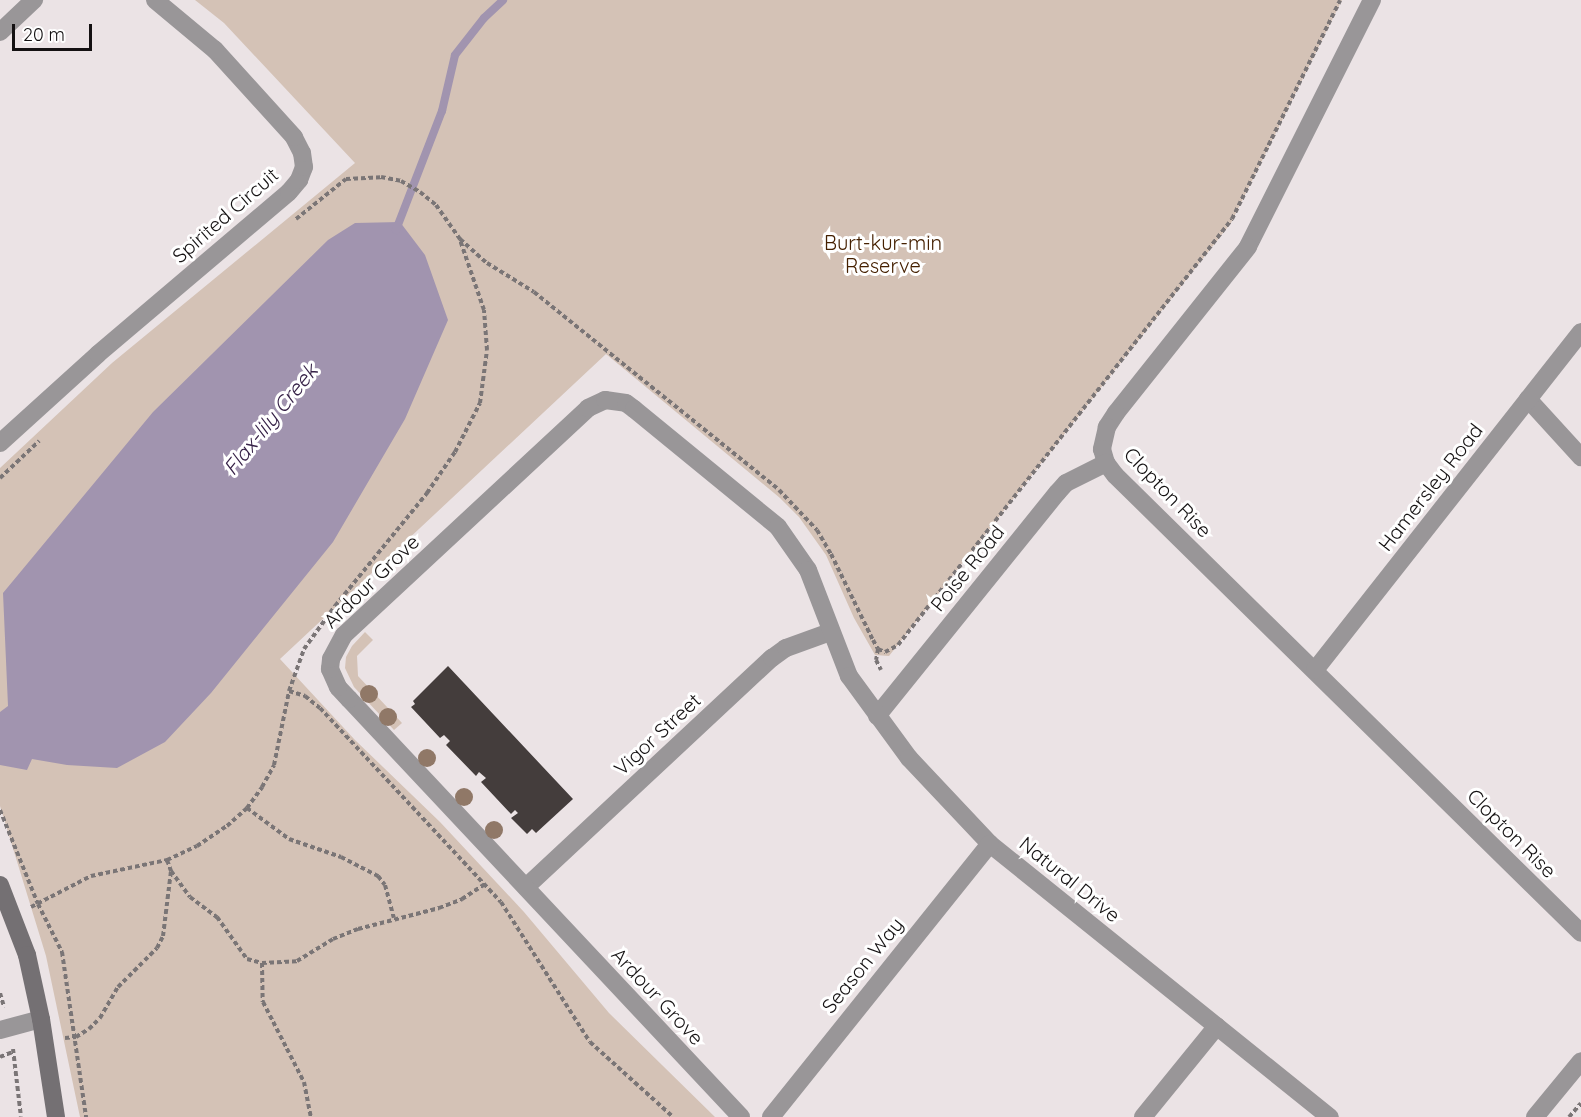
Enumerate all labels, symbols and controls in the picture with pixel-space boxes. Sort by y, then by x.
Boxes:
scale bar [15,12,94,50]
text: 20 m [23,23,65,46]
street label: Spirited Circuit [167,162,283,268]
park label: Burt-kur-min Reserve [824,230,942,277]
water label: Flax-lily Creek [218,358,322,480]
street label: Hamersley Road [1373,418,1487,556]
street label: Clopton Rise [1119,442,1217,542]
street label: Poise Road [925,520,1009,616]
street label: Ardour Grove [318,529,424,633]
street label: Vigor Street [609,688,705,780]
street label: Clopton Rise [1463,784,1561,882]
street label: Natural Drive [1015,831,1125,927]
street label: Season Way [816,912,908,1018]
street label: Ardour Grove [607,943,709,1049]

